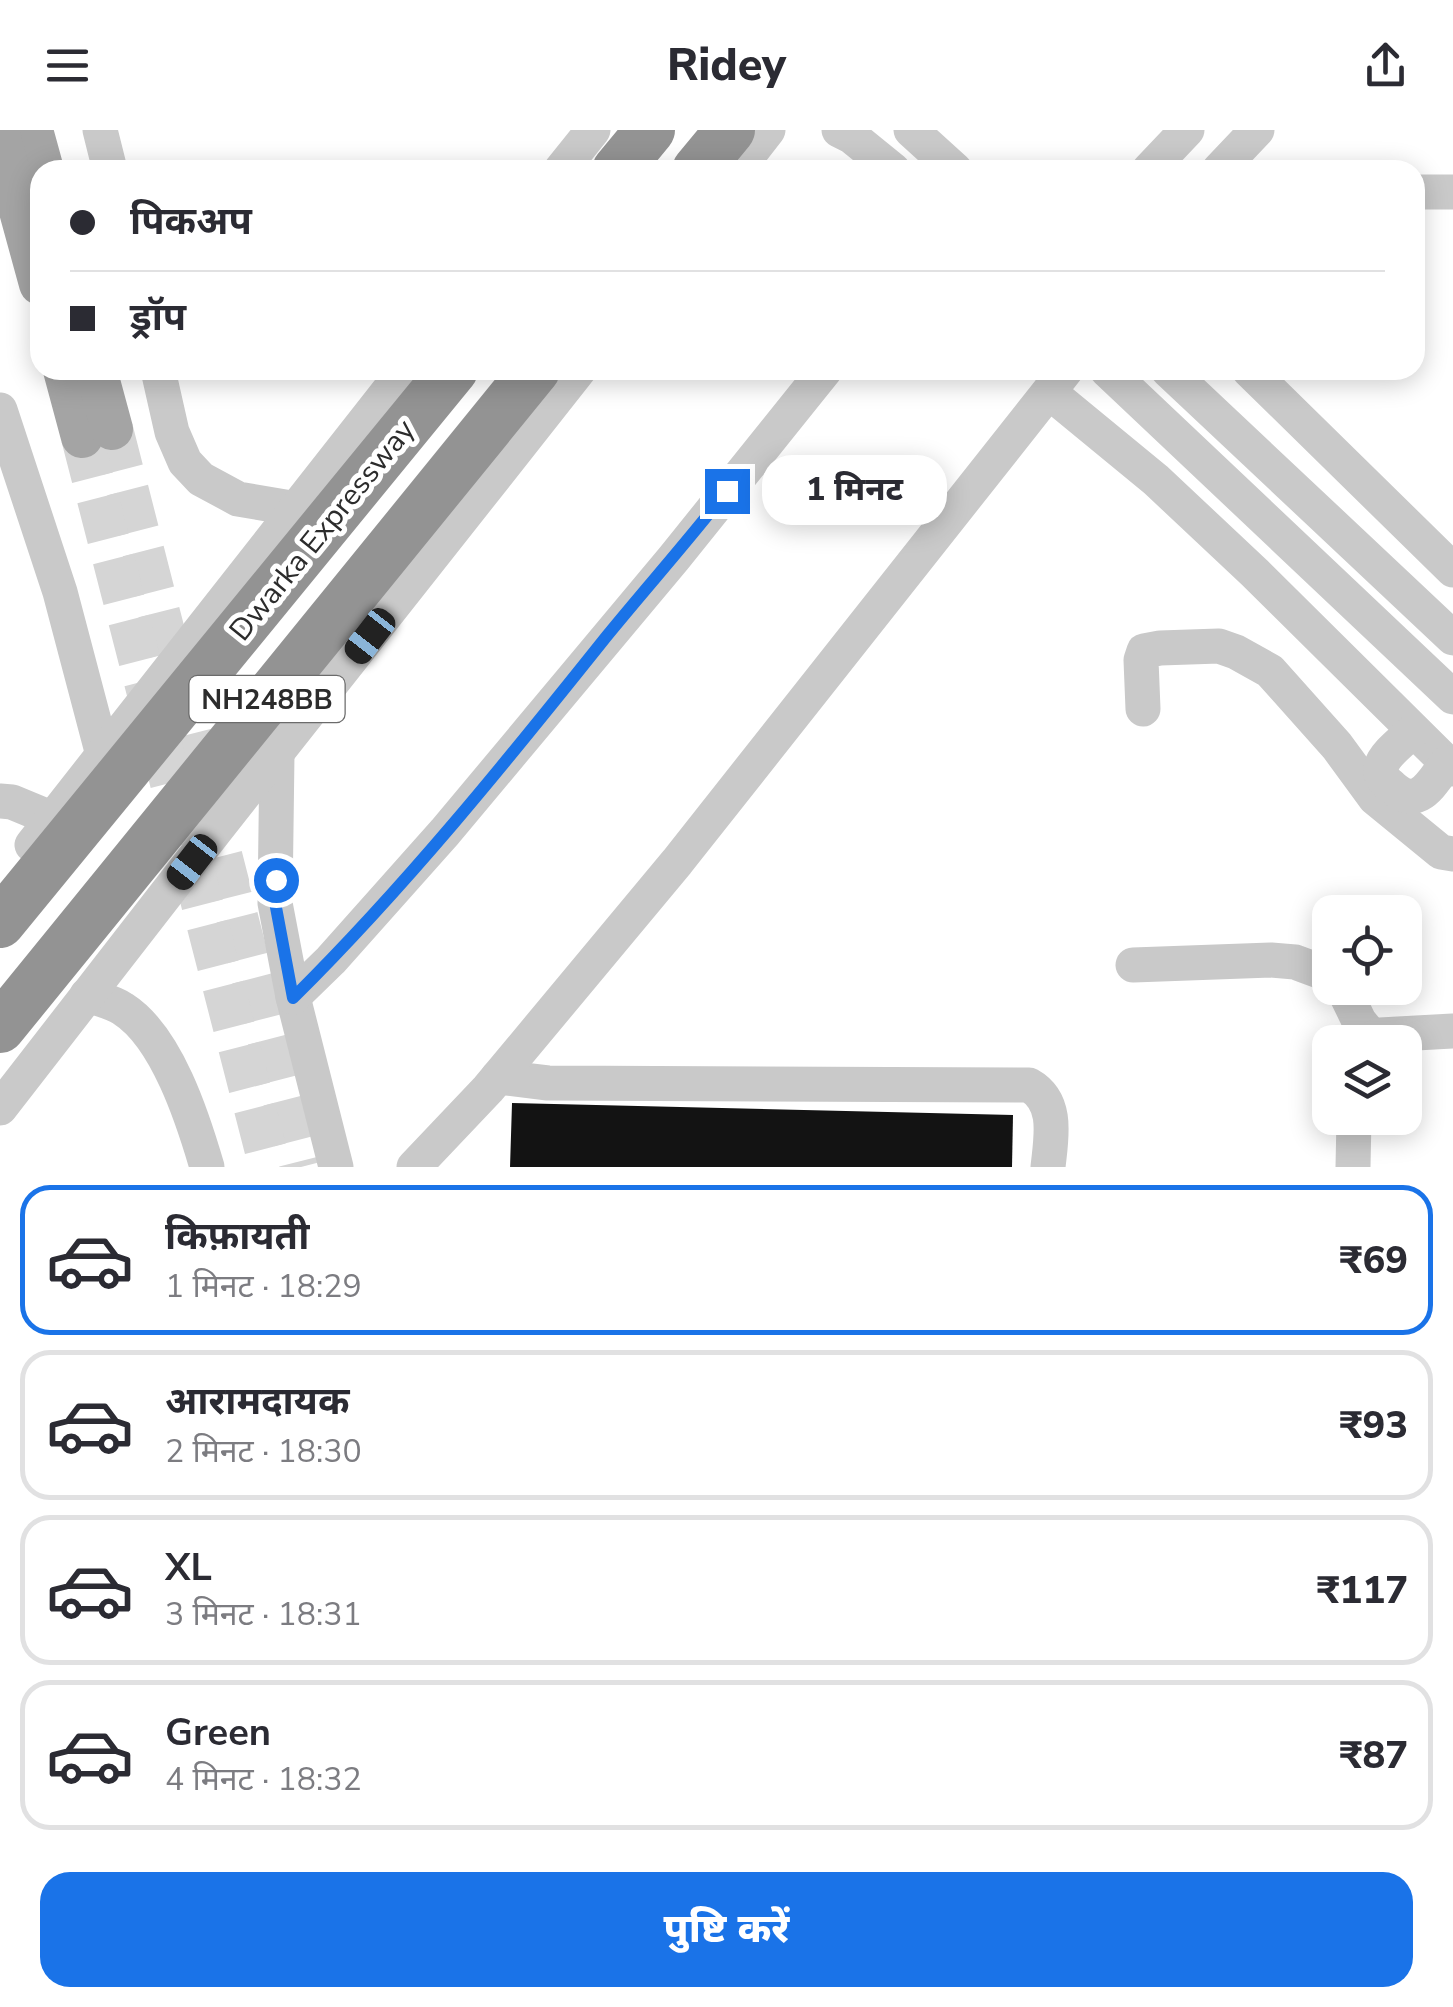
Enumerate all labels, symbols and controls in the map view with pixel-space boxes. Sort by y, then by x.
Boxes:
text: Ridey [667,35,786,96]
icon: menu [40,38,95,93]
icon: share [1358,38,1413,93]
text: पिकअप [130,196,252,247]
text: ड्रॉप [130,292,186,343]
street label: Dwarka Expressway [220,410,425,650]
callout: 1 मिनट [762,456,947,526]
text: 1 मिनट [806,468,903,511]
route end [705,469,750,514]
car [340,603,400,669]
road number: NH248BB [190,676,344,722]
car [162,829,222,895]
route start [254,858,299,903]
map controls [1312,895,1422,1135]
button: locate [1312,895,1422,1005]
button: layers [1312,1025,1422,1135]
text: किफ़ायती [165,1211,309,1262]
icon: car [45,1215,135,1305]
text: ₹69 [1340,1235,1408,1286]
text: 1 मिनट · 18:29 [165,1265,362,1308]
text: आरामदायक [165,1376,349,1427]
icon: car [45,1380,135,1470]
text: ₹93 [1340,1400,1408,1451]
text: 2 मिनट · 18:30 [165,1430,362,1473]
text: XL [165,1542,212,1593]
icon: car [45,1545,135,1635]
text: ₹117 [1317,1565,1408,1616]
text: 3 मिनट · 18:31 [165,1593,362,1636]
text: Green [165,1707,271,1758]
icon: car [45,1710,135,1800]
text: ₹87 [1340,1730,1408,1781]
text: 4 मिनट · 18:32 [165,1758,362,1801]
button: पुष्टि करें [40,1872,1413,1987]

